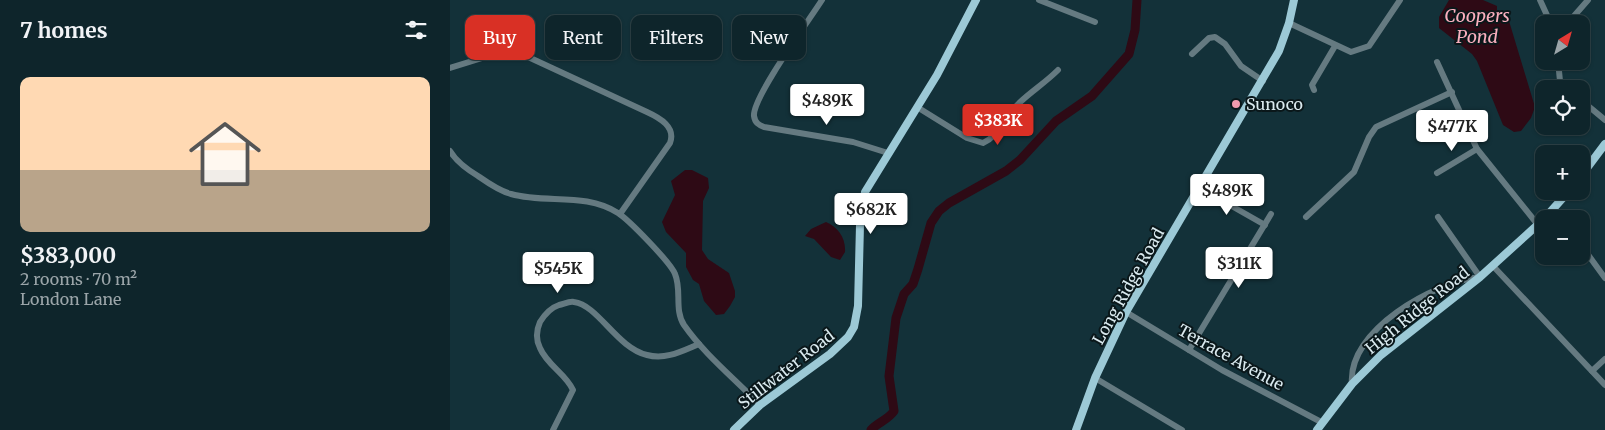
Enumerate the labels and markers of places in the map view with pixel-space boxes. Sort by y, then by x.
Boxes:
pin: $489K [792,84,862,126]
place label: Sunoco [1246,94,1303,114]
marker: Sunoco [1230,98,1242,110]
pin: $383K [963,104,1033,146]
pin: $477K [1417,110,1487,152]
pin: $489K [1192,174,1262,216]
pin: $682K [836,192,906,235]
pin: $311K [1204,246,1274,289]
pin: $545K [523,252,593,294]

